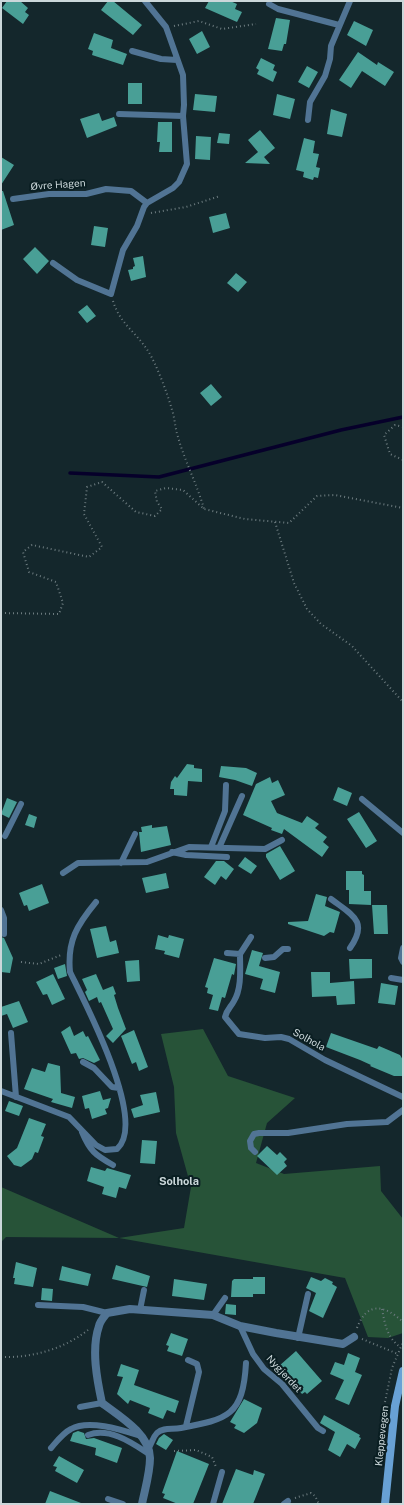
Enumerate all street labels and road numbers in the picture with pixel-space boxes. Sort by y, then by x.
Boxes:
street label: Øvre Hagen [30,177,86,193]
street label: Solhola [291,1026,327,1054]
street label: Nygjerdet [264,1353,304,1395]
street label: Kleppevegen [373,1405,391,1467]

